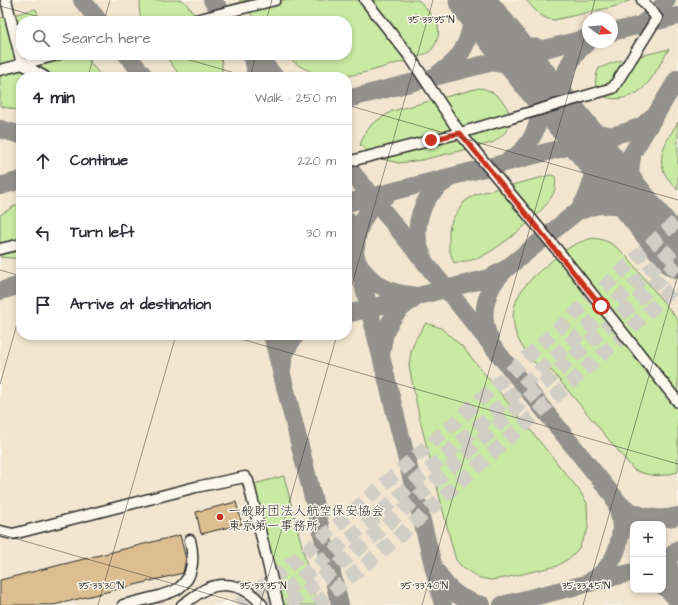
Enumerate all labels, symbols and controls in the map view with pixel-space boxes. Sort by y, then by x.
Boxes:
north arrow [582,12,618,48]
text: 35°33'35"N [408,13,454,27]
search box [16,16,352,60]
icon: search [30,27,52,49]
text: Search here [62,28,151,49]
text: 4 min [32,86,75,110]
text: Walk · 250 m [255,89,336,107]
route end [422,131,440,149]
icon: ahead [32,150,54,172]
text: Continue [70,150,128,171]
text: 220 m [298,152,336,170]
icon: left [32,222,54,244]
text: Turn left [70,222,134,243]
text: 30 m [306,224,336,242]
icon: arrive [32,294,54,316]
text: Arrive at destination [70,294,211,315]
route start [592,297,610,315]
place label: 一般財団法人航空保安協会 東京第一事務所 [228,502,384,535]
marker: 一般財団法人航空保安協会 東京第一事務所 [215,512,225,522]
map controls [630,521,666,593]
button: + [630,521,666,557]
button: − [630,557,666,593]
text: 35°33'30"N [78,579,124,593]
text: 35°33'35"N [240,579,286,593]
text: 35°33'40"N [400,579,448,593]
text: 35°33'45"N [562,579,610,593]

